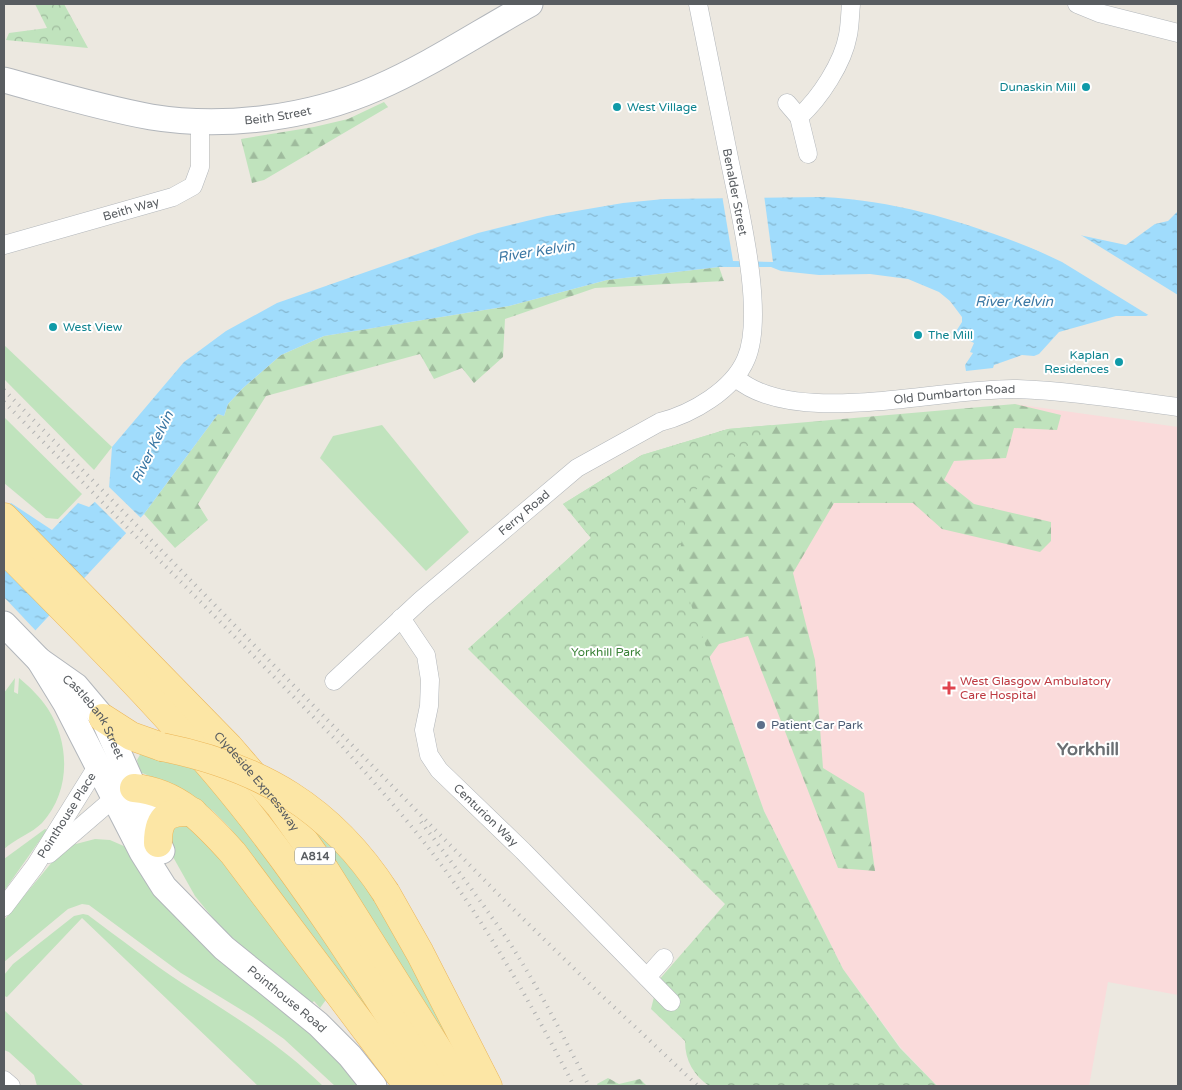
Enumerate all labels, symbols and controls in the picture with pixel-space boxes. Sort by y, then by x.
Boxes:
place label: Dunaskin Mill [1000,80,1076,94]
marker: Dunaskin Mill [1080,81,1092,93]
place label: West Village [627,100,697,114]
marker: West Village [611,101,623,113]
street label: Beith Street [244,103,313,127]
street label: Benalder Street [720,147,750,237]
street label: Beith Way [101,194,161,224]
water label: River Kelvin [496,237,576,266]
water label: River Kelvin [975,293,1053,310]
place label: West View [63,320,123,334]
marker: West View [47,321,59,333]
place label: The Mill [928,328,973,342]
marker: The Mill [912,329,924,341]
place label: Kaplan Residences [1044,348,1109,376]
marker: Kaplan Residences [1113,356,1125,368]
street label: Old Dumbarton Road [893,382,1015,407]
water label: River Kelvin [128,408,177,486]
street label: Ferry Road [496,487,553,538]
park label: Yorkhill Park [571,645,642,659]
street label: Castlebank Street [60,672,127,762]
place label: West Glasgow Ambulatory Care Hospital [960,674,1112,702]
marker: West Glasgow Ambulatory Care Hospital [942,681,956,695]
place label: Patient Car Park [771,718,863,732]
marker: Patient Car Park [755,719,767,731]
street label: Clydeside Expressway [211,729,303,834]
district label: Yorkhill [1057,738,1119,760]
street label: Pointhouse Place [35,770,99,861]
street label: Centurion Way [451,781,521,850]
road number: A814 [295,848,335,864]
street label: Pointhouse Road [245,963,329,1035]

